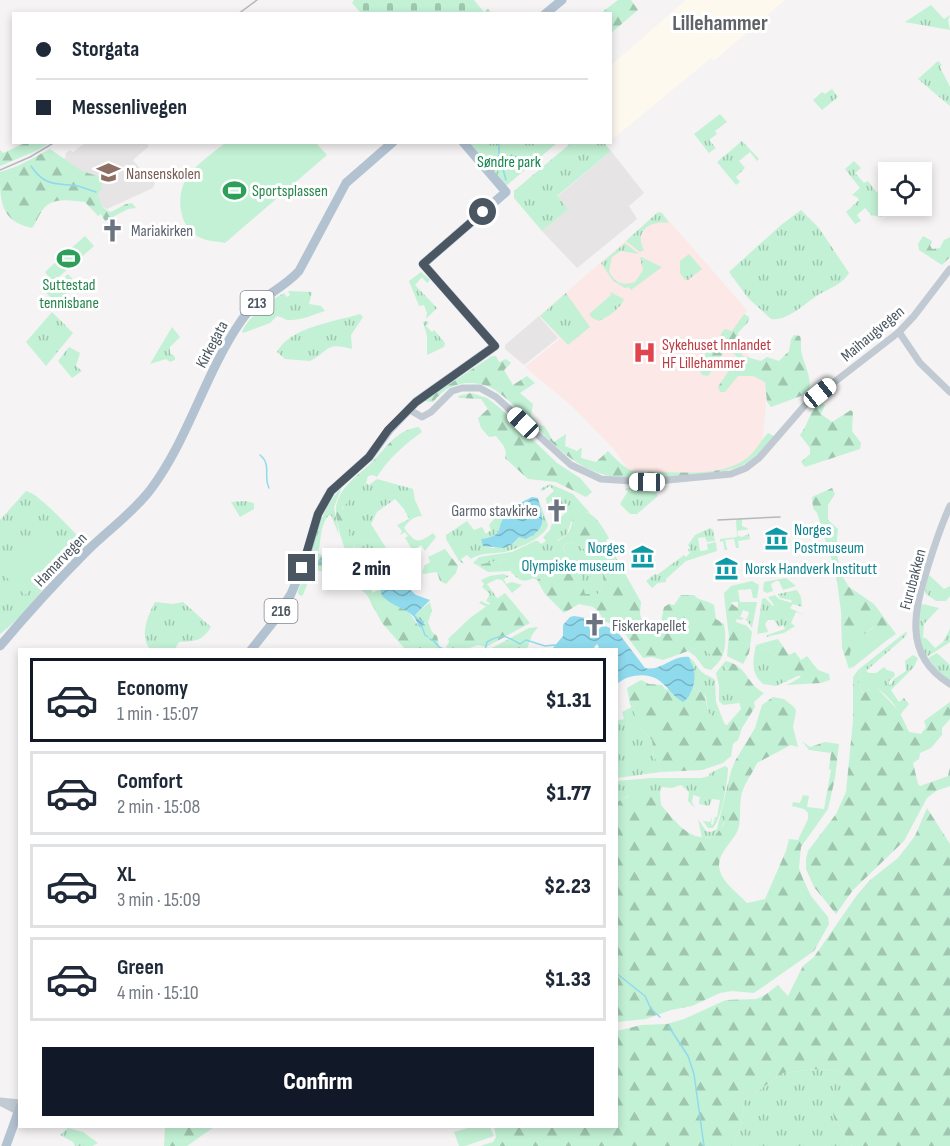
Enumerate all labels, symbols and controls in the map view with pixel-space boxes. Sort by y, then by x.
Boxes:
district label: Lillehammer [672,10,768,37]
text: Storgata [72,36,139,63]
text: Messenlivegen [72,94,187,121]
park label: Søndre park [477,153,541,172]
school or university icon: Nansenskolen [95,160,121,186]
map controls [878,162,932,216]
button: locate [878,162,932,216]
place label: Nansenskolen [126,165,201,184]
sports icon: Sportsplassen [221,177,247,203]
place label: Sportsplassen [252,182,328,201]
route start [469,198,496,225]
church icon: Mariakirken [100,217,126,243]
place label: Mariakirken [131,222,193,241]
sports icon: Suttestad tennisbane [56,246,82,272]
place label: Suttestad tennisbane [39,276,99,313]
road number: 213 [240,291,274,315]
street label: Maihaugvegen [838,302,908,366]
street label: Kirkegata [192,318,233,371]
place label: Sykehuset Innlandet HF Lillehammer [662,336,771,373]
hospital icon: Sykehuset Innlandet HF Lillehammer [631,340,657,366]
car [800,375,840,411]
car [504,404,542,442]
car [629,473,665,491]
church icon: Garmo stavkirke [543,497,569,523]
place label: Garmo stavkirke [451,502,538,521]
place label: Norges Postmuseum [794,521,864,558]
museum icon: Norges Postmuseum [763,525,789,551]
street label: Hamarvegen [31,529,91,591]
place label: Norges Olympiske museum [521,539,625,576]
museum icon: Norges Olympiske museum [630,543,656,569]
callout: 2 min [323,547,422,589]
street label: Furubakken [896,547,931,612]
route end [288,554,315,581]
museum icon: Norsk Handverk Institutt [714,555,740,581]
text: 2 min [352,557,391,581]
place label: Norsk Handverk Institutt [745,560,877,579]
road number: 216 [264,599,298,623]
church icon: Fiskerkapellet [581,612,607,638]
place label: Fiskerkapellet [612,617,687,636]
icon: car [45,673,99,727]
text: Economy [117,675,188,702]
text: $1.31 [546,687,591,714]
text: 1 min · 15:07 [117,702,198,726]
icon: car [45,766,99,820]
text: Comfort [117,768,183,795]
text: $1.77 [546,780,591,807]
text: 2 min · 15:08 [117,795,200,819]
icon: car [45,859,99,913]
text: XL [117,861,136,888]
text: $2.23 [544,873,591,900]
text: 3 min · 15:09 [117,888,201,912]
icon: car [45,952,99,1006]
text: Green [117,954,164,981]
text: $1.33 [544,966,591,993]
text: 4 min · 15:10 [117,981,199,1005]
button: Confirm [42,1047,594,1116]

